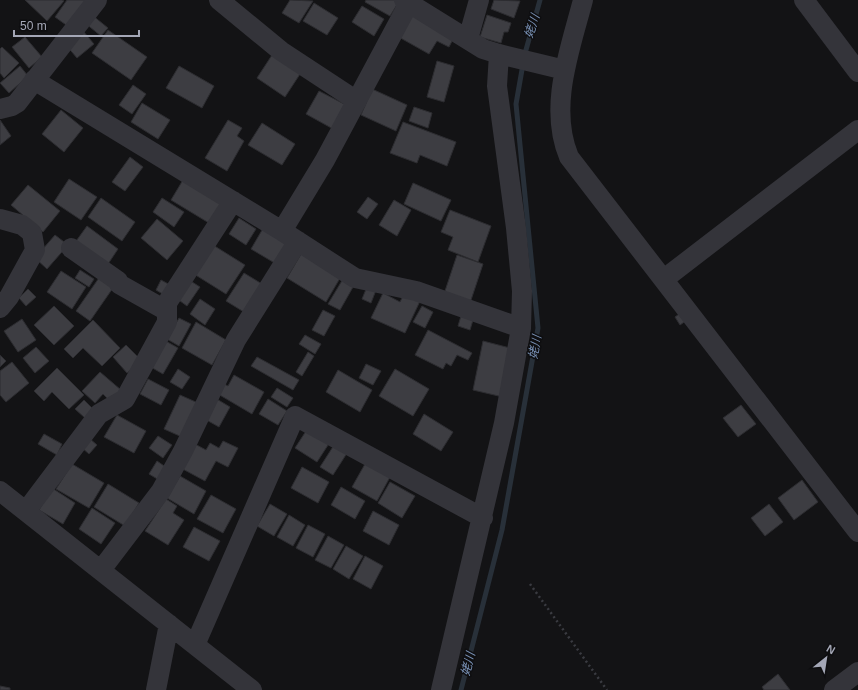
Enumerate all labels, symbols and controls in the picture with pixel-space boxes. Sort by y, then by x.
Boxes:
water label: 姥川 [522,11,543,40]
scale bar [14,12,139,38]
text: 50 m [20,19,47,33]
water label: 姥川 [526,332,544,360]
north arrow [806,638,846,678]
text: N [825,642,837,657]
water label: 姥川 [458,649,478,677]

